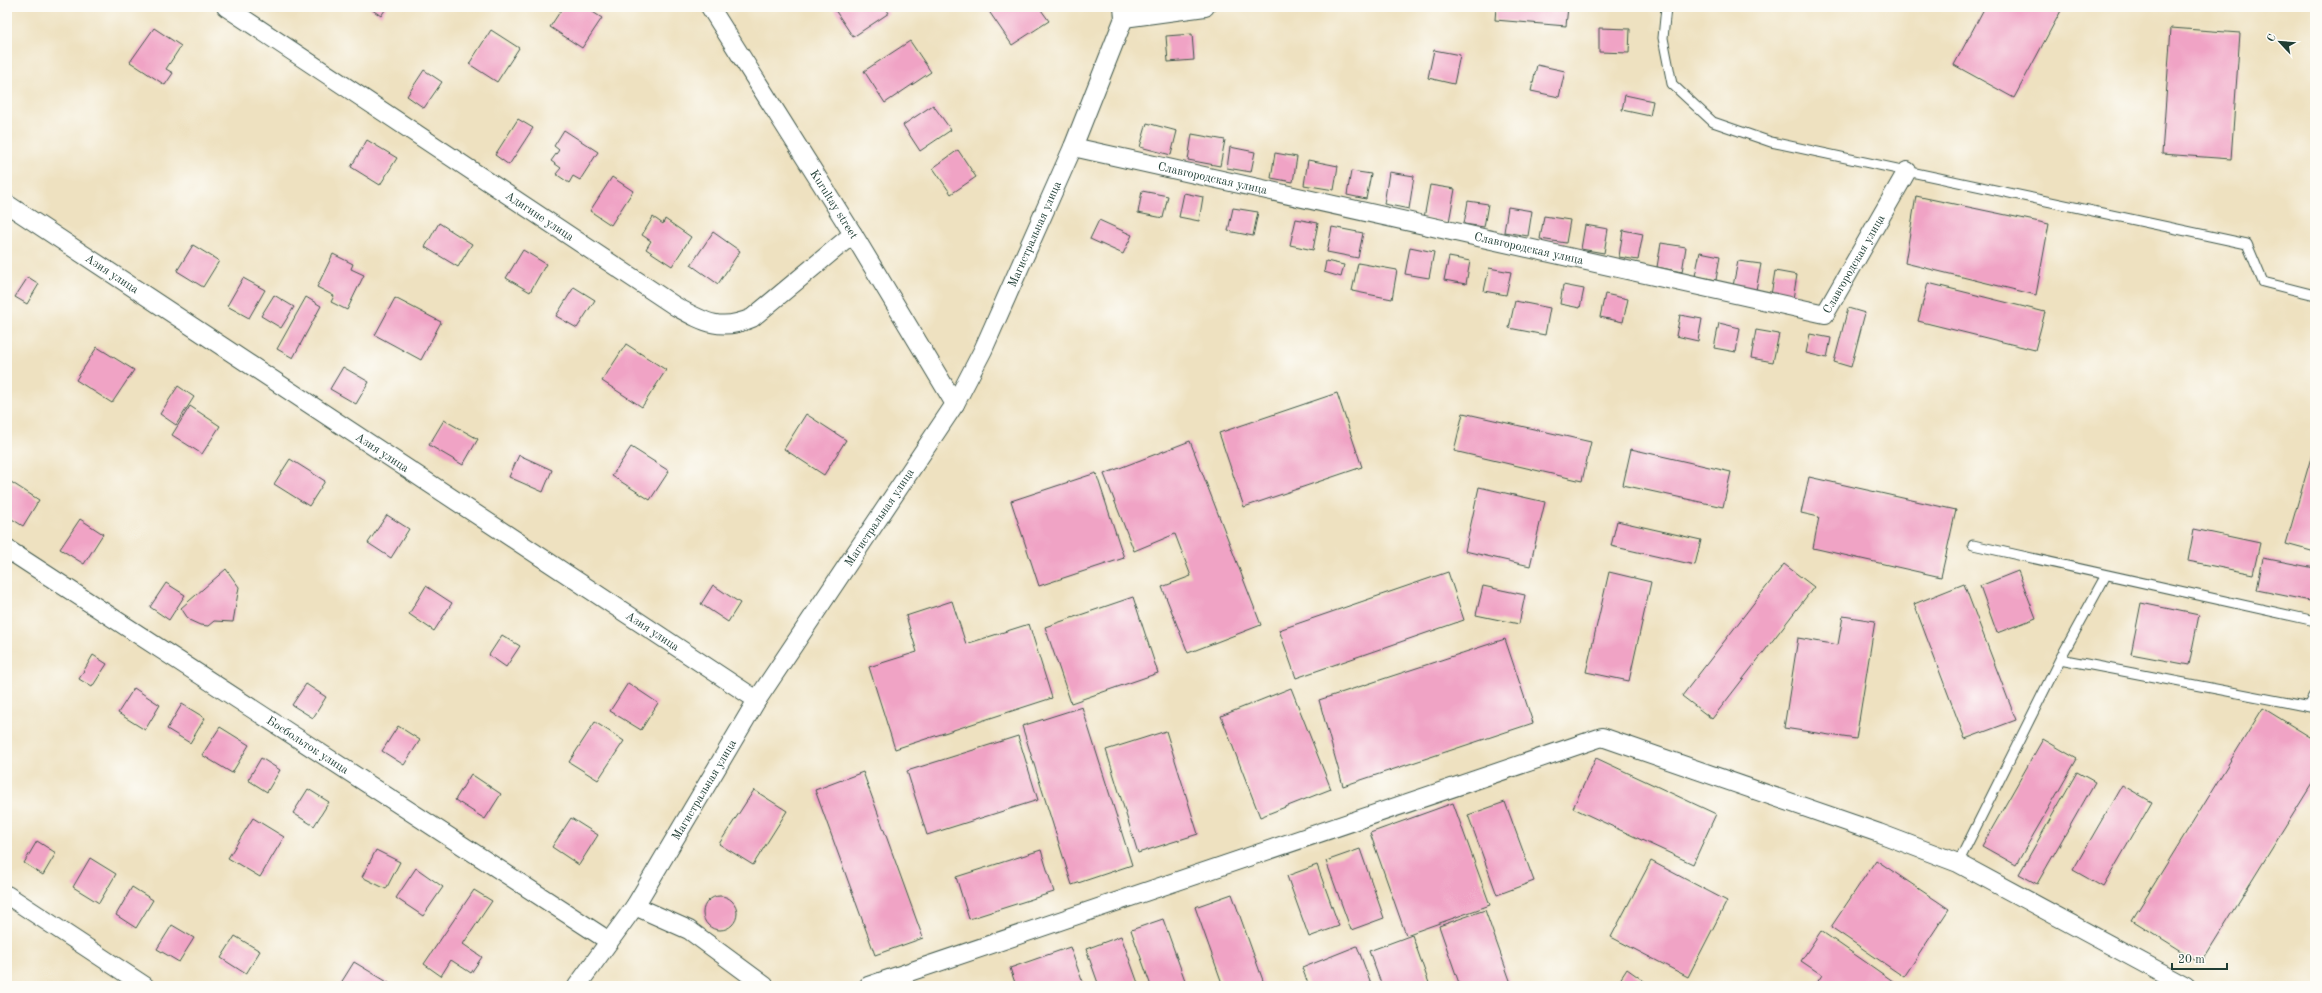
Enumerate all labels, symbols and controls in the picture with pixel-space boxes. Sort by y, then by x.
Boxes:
north arrow [2260,22,2300,62]
text: С [2266,33,2279,44]
street label: Славгородская улица [1157,161,1268,197]
street label: Kurultay street [807,168,860,241]
street label: Магистральная улица [1007,180,1064,289]
street label: Адигине улица [503,190,576,244]
street label: Славгородская улица [1822,213,1888,316]
street label: Славгородская улица [1473,231,1585,267]
street label: Азия улица [83,252,140,296]
street label: Азия улица [353,431,411,475]
street label: Магистральная улица [843,467,917,569]
street label: Азия улица [623,610,681,654]
street label: Босбольток улица [264,715,350,777]
street label: Магистральная улица [670,738,739,843]
scale bar [2172,945,2227,971]
text: 20 m [2178,954,2205,966]

